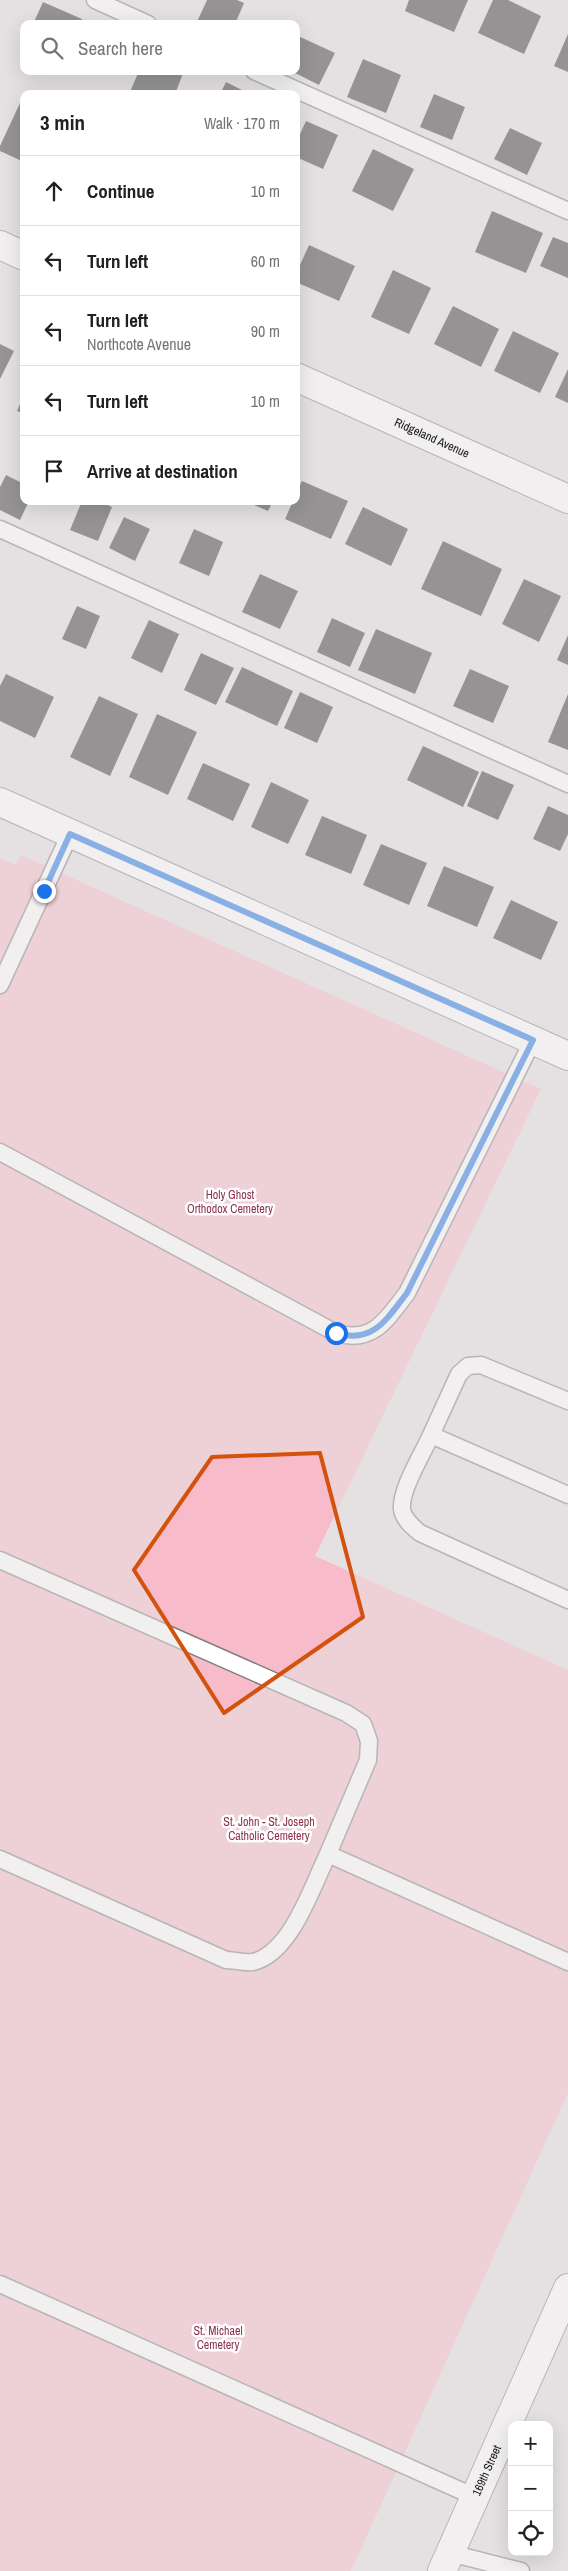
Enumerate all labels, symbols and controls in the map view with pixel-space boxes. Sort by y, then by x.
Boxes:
search box [20,20,300,75]
icon: search [38,34,66,62]
text: Search here [78,35,163,61]
text: 3 min [40,108,85,137]
text: Walk · 170 m [204,112,280,134]
icon: ahead [40,177,68,205]
text: Continue [87,178,155,204]
text: 10 m [251,180,280,202]
icon: left [40,247,68,275]
text: Turn left [87,248,148,274]
text: 60 m [251,250,280,272]
text: Turn left [87,307,148,333]
icon: left [40,317,68,345]
text: 90 m [251,320,280,342]
text: Northcote Avenue [87,333,191,355]
icon: left [40,387,68,415]
text: Turn left [87,388,148,414]
text: 10 m [251,390,280,412]
street label: Ridgeland Avenue [392,414,472,462]
icon: arrive [40,457,68,485]
text: Arrive at destination [87,458,238,484]
route end [33,880,56,903]
park label: Holy Ghost Orthodox Cemetery [187,1187,273,1217]
route start [325,1322,348,1345]
park label: St. John - St. Joseph Catholic Cemetery [223,1814,315,1844]
park label: St. Michael Cemetery [193,2323,243,2353]
map controls [508,2421,553,2556]
button: + [508,2421,553,2466]
street label: 169th Street [468,2442,505,2498]
button: − [508,2466,553,2511]
button: locate [508,2511,553,2556]

